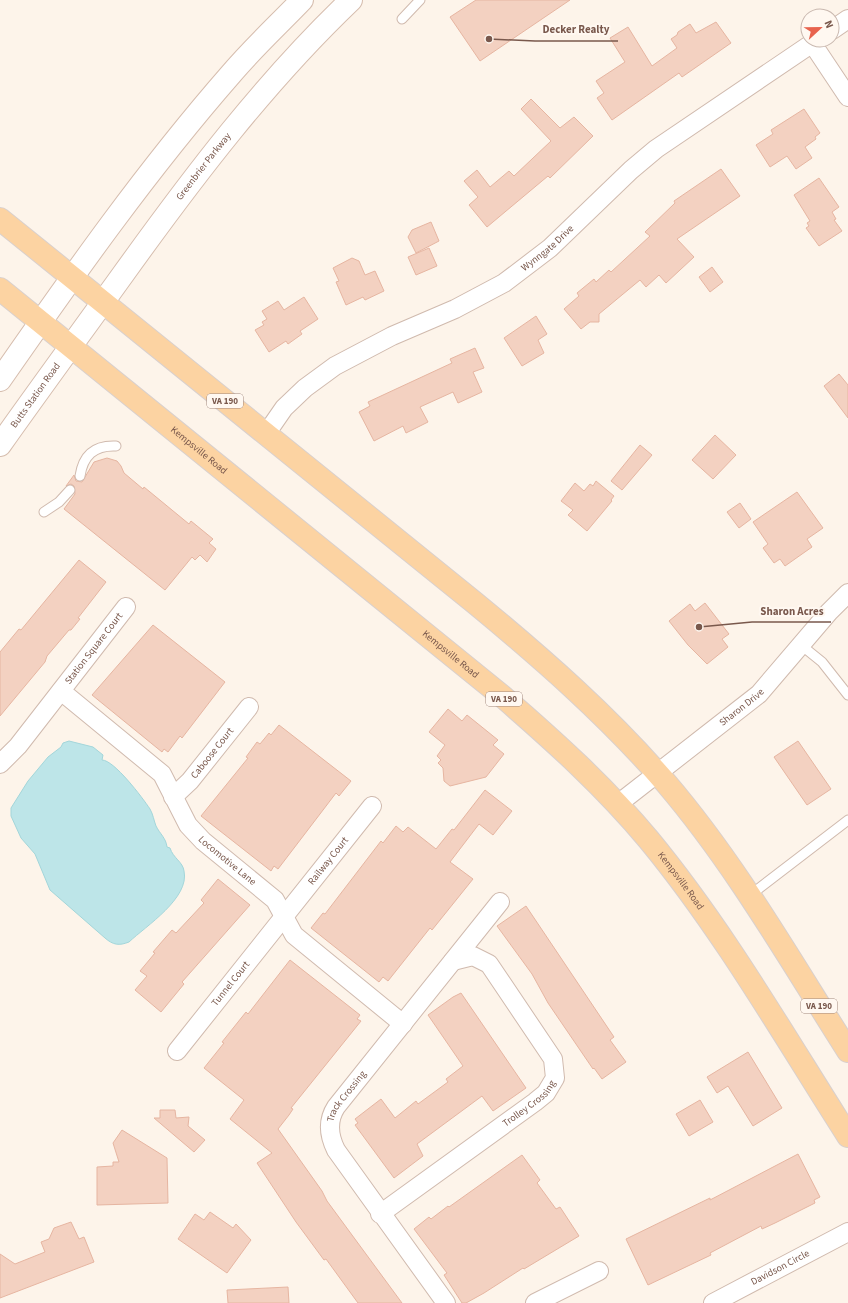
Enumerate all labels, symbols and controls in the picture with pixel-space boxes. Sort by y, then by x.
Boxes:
north arrow [800,8,840,48]
callout: Decker Realty [535,18,618,41]
text: N [820,18,837,31]
text: Decker Realty [543,22,610,37]
street label: Greenbrier Parkway [173,129,235,203]
street label: Wynngate Drive [518,222,577,275]
street label: Butts Station Road [7,360,64,431]
road number: VA 190 [207,394,243,408]
street label: Kempsville Road [167,423,230,478]
callout: Sharon Acres [752,599,831,622]
text: Sharon Acres [760,604,824,619]
street label: Station Square Court [62,609,126,687]
street label: Kempsville Road [419,627,482,682]
street label: Sharon Drive [716,686,768,730]
road number: VA 190 [486,692,522,706]
street label: Caboose Court [188,724,237,782]
street label: Locomotive Lane [195,833,259,889]
street label: Railway Court [305,833,352,888]
street label: Kempsville Road [654,849,707,913]
street label: Tunnel Court [208,958,253,1009]
road number: VA 190 [801,999,837,1013]
street label: Track Crossing [323,1068,369,1123]
street label: Trolley Crossing [500,1078,559,1130]
street label: Davidson Circle [748,1246,812,1289]

